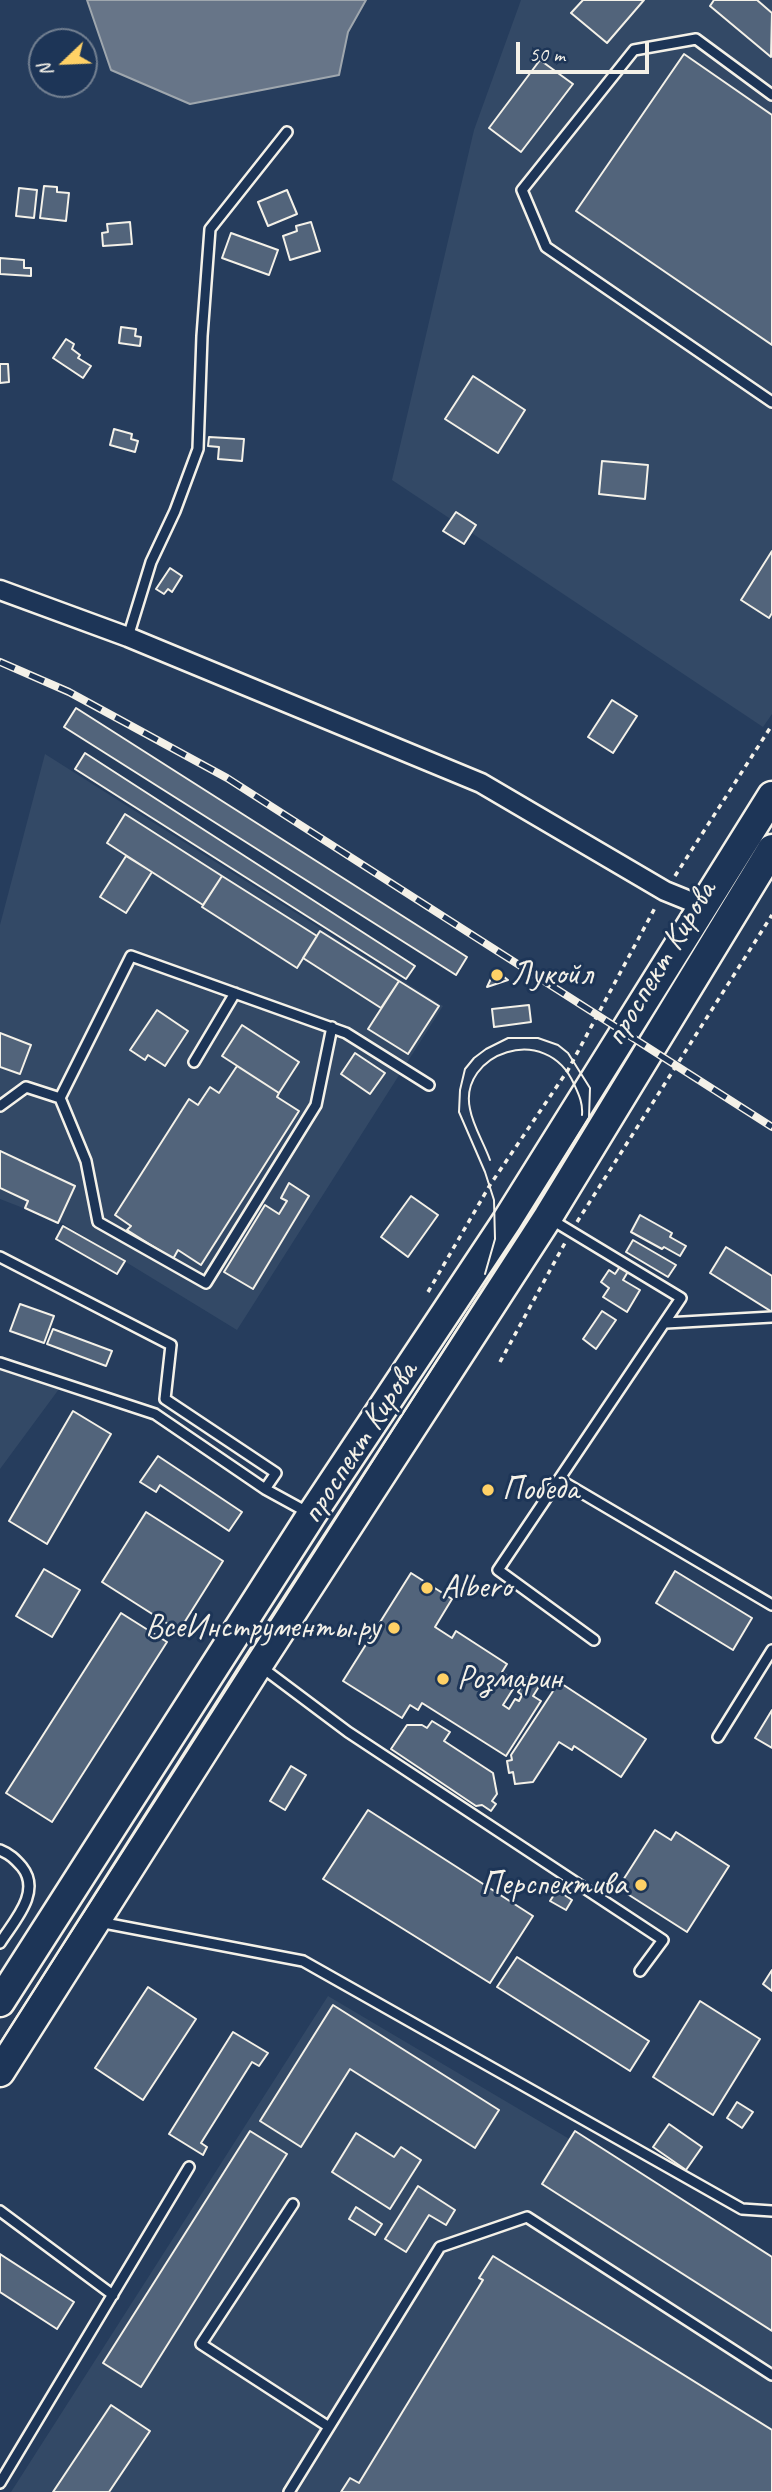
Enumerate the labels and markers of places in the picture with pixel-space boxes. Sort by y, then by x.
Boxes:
place label: Лукойл [511,955,592,995]
marker: Лукойл [489,967,505,983]
place label: Победа [502,1470,578,1510]
marker: Победа [480,1482,496,1498]
place label: Albero [441,1568,512,1608]
marker: Albero [419,1580,435,1596]
place label: ВсеИнструменты.ру [145,1608,380,1648]
marker: ВсеИнструменты.ру [386,1620,402,1636]
place label: Розмарин [457,1659,562,1699]
marker: Розмарин [435,1671,451,1687]
place label: Перспектива [481,1865,627,1905]
marker: Перспектива [633,1877,649,1893]

